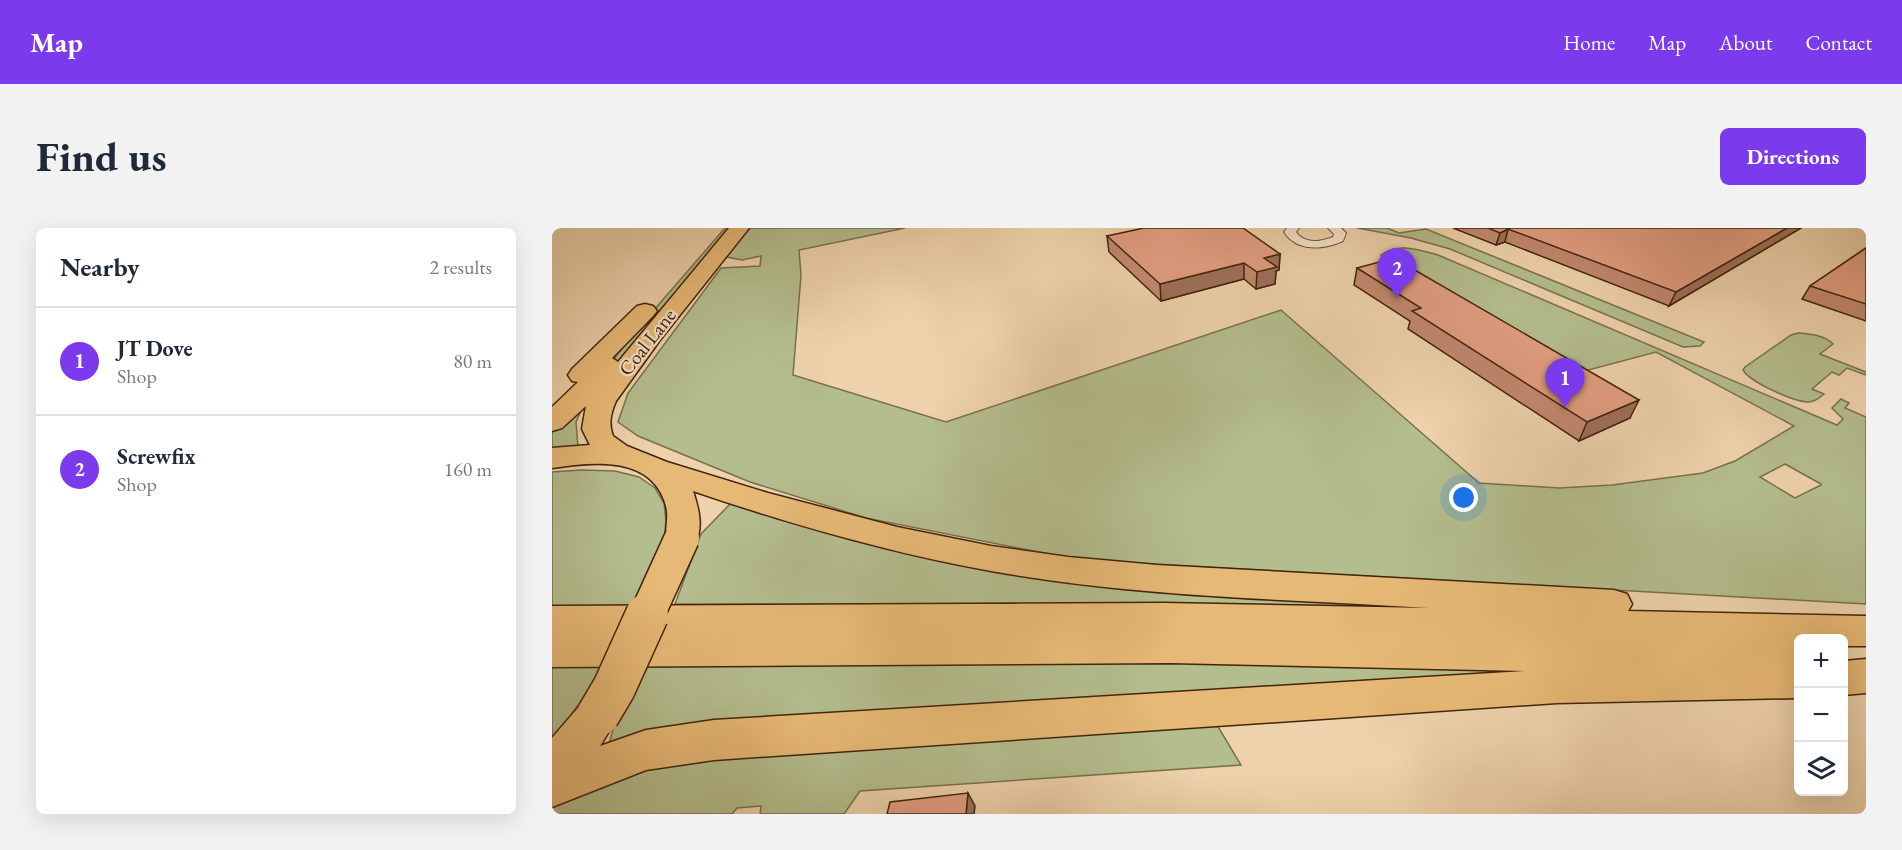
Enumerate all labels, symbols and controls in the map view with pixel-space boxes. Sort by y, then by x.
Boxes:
text: Map [30,24,83,60]
text: Home [1563,29,1615,56]
text: Map [1648,29,1686,56]
text: About [1719,29,1772,56]
text: Contact [1805,29,1872,56]
button: Directions [1720,128,1866,185]
text: Find us [36,129,167,184]
pin: 2 [1378,248,1416,298]
text: Nearby [60,250,140,284]
text: 2 results [429,254,492,280]
street label: Coal Lane [613,303,682,381]
text: JT Dove [117,334,193,363]
text: 1 [74,348,85,374]
text: 80 m [453,348,492,374]
pin: 1 [1546,358,1584,408]
text: Shop [117,363,157,389]
text: Screwfix [117,442,196,471]
text: 2 [74,456,85,482]
text: 160 m [444,456,492,482]
text: Shop [117,471,157,497]
your location [1449,483,1478,512]
map controls [1794,634,1848,796]
button: + [1794,634,1848,688]
button: − [1794,688,1848,742]
button: layers [1794,742,1848,796]

